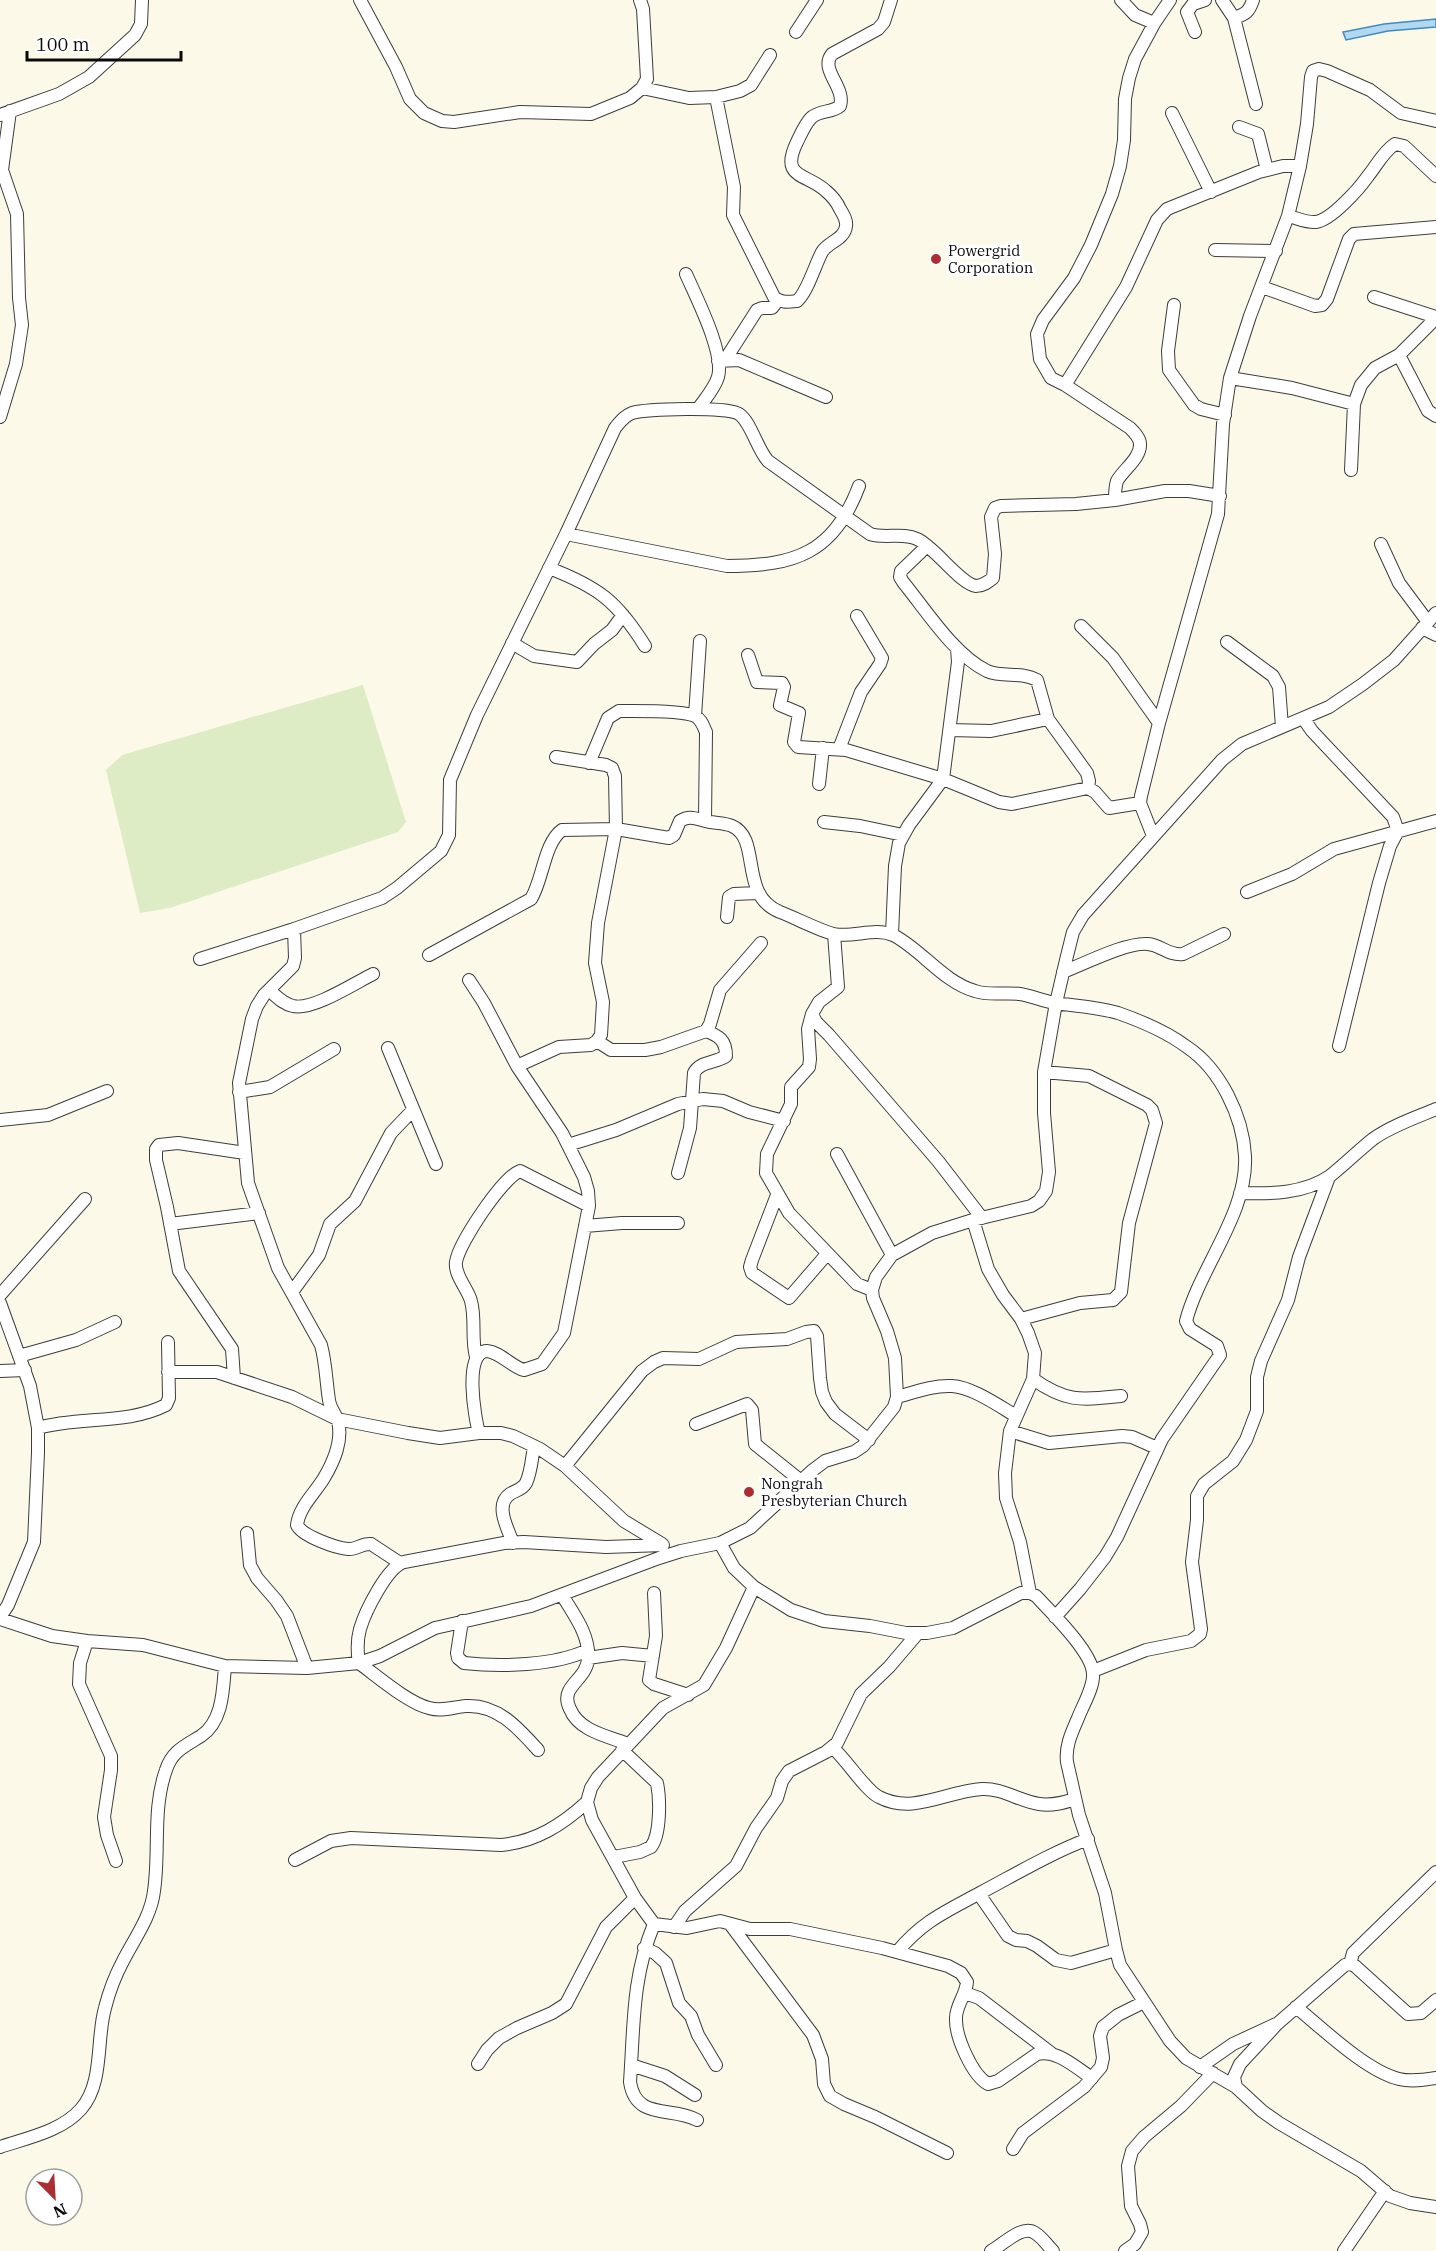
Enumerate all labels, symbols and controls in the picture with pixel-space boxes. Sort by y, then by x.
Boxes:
scale bar [27,24,182,62]
text: 100 m [36,33,90,56]
place label: Powergrid Corporation [948,241,1034,277]
marker: Powergrid Corporation [929,252,943,266]
place label: Nongrah Presbyterian Church [761,1474,907,1510]
marker: Nongrah Presbyterian Church [742,1485,756,1499]
north arrow [24,2167,84,2227]
text: N [50,2199,70,2222]

